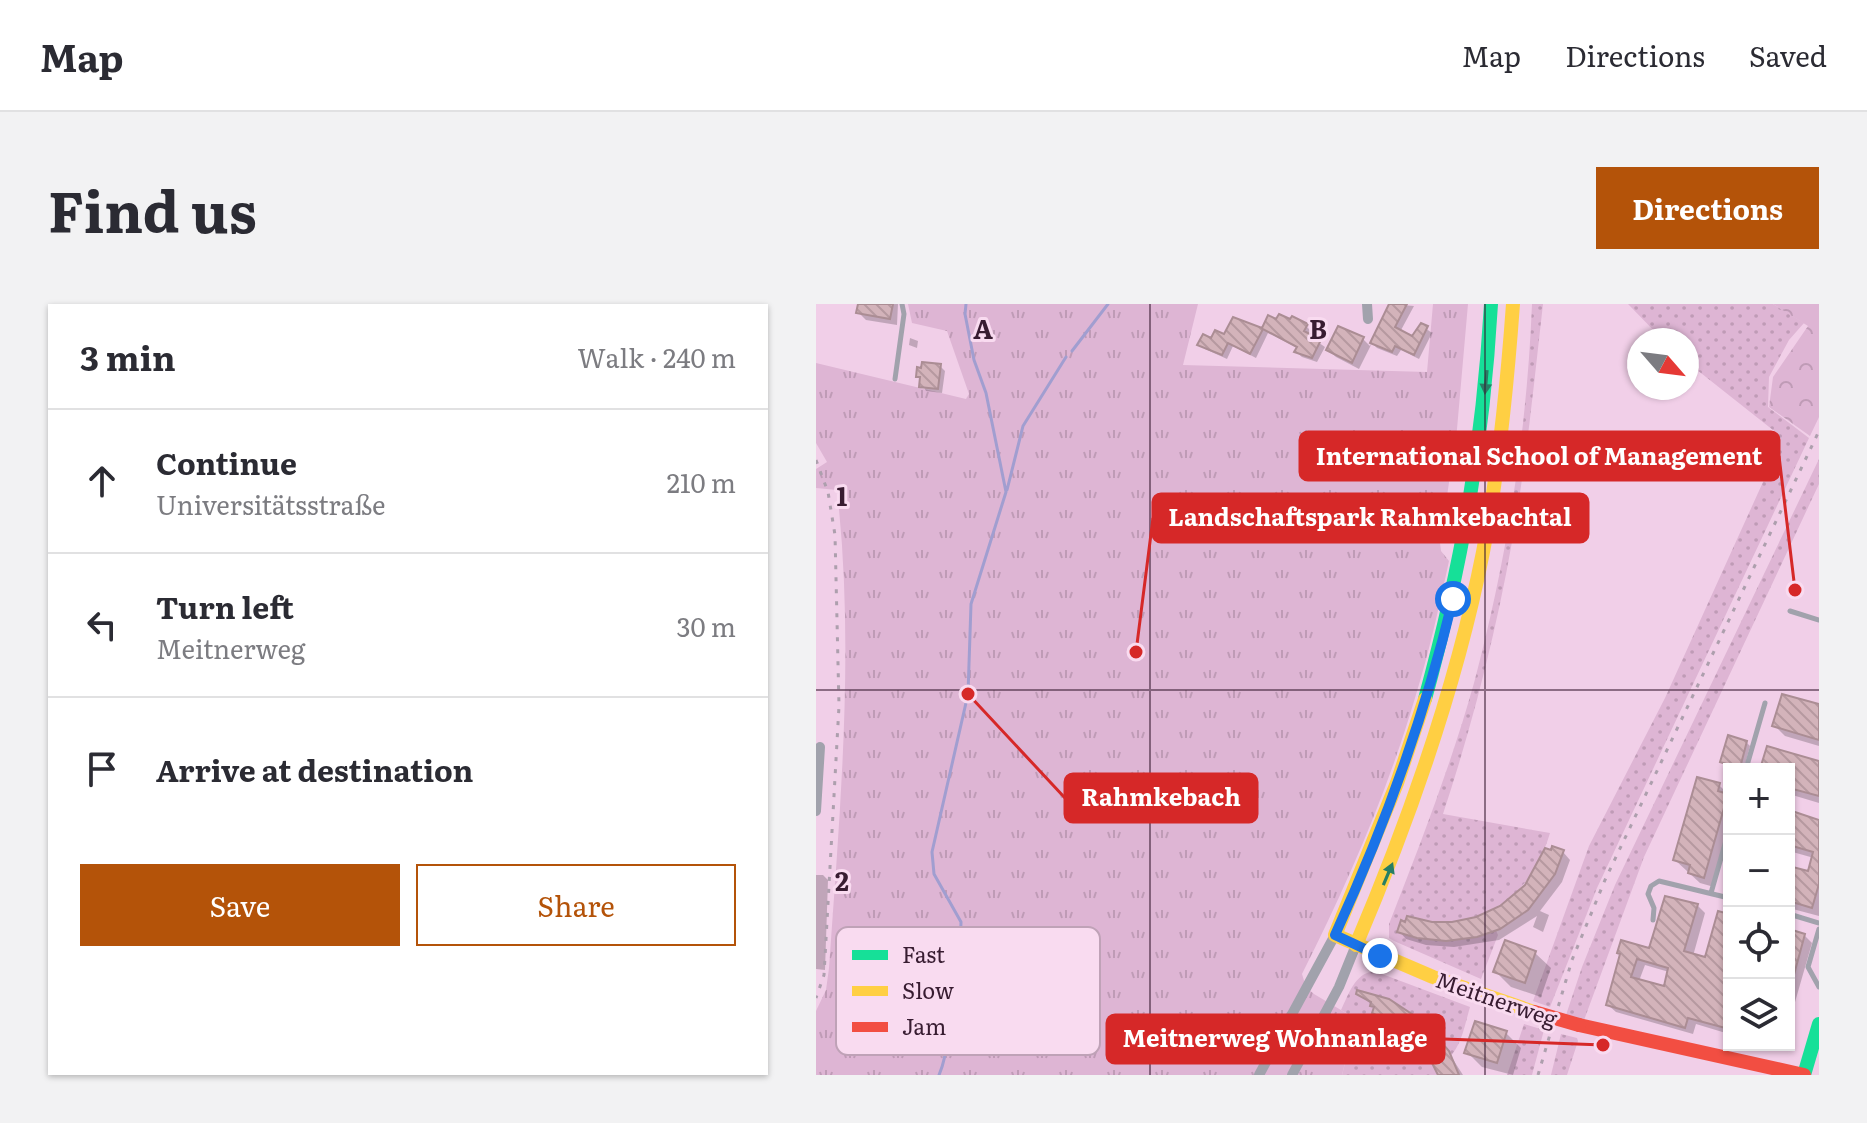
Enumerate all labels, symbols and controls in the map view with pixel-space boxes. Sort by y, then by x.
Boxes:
text: Map [40,27,124,84]
text: Map [1462,34,1521,76]
text: Directions [1565,34,1705,76]
text: Saved [1749,34,1827,76]
text: Find us [48,167,257,250]
button: Directions [1596,167,1819,249]
text: A [973,308,993,347]
text: B [1309,308,1327,347]
north arrow [1627,328,1699,400]
text: 3 min [80,331,176,381]
text: Walk · 240 m [577,337,736,376]
one-way arrow [1479,370,1492,395]
callout: International School of Management [1300,432,1779,480]
text: International School of Management [1316,437,1763,472]
text: Continue [156,440,297,484]
icon: ahead [80,459,124,503]
text: 210 m [667,462,736,501]
text: 1 [837,475,848,514]
text: Universitätsstraße [156,484,386,523]
callout: Landschaftspark Rahmkebachtal [1153,494,1588,542]
text: Landschaftspark Rahmkebachtal [1168,498,1572,533]
route start [1435,581,1471,617]
text: Turn left [156,584,294,628]
icon: left [80,603,124,647]
text: 30 m [676,606,736,645]
text: Meitnerweg [156,628,305,667]
icon: arrive [80,747,124,791]
text: Arrive at destination [156,747,473,791]
map controls [1723,763,1795,1051]
button: + [1723,763,1795,835]
callout: Rahmkebach [1065,774,1257,822]
text: Rahmkebach [1081,778,1241,813]
button: − [1723,835,1795,907]
text: 2 [835,860,849,899]
one-way arrow [1381,862,1394,886]
button: Save [80,864,400,946]
button: Share [416,864,736,946]
button: locate [1723,907,1795,979]
legend [836,927,1100,1055]
text: Fast [902,937,945,970]
route end [1362,938,1398,974]
street label: Meitnerweg [1432,962,1563,1034]
text: Slow [902,973,954,1006]
button: layers [1723,979,1795,1051]
text: Jam [902,1009,946,1042]
callout: Meitnerweg Wohnanlage [1107,1015,1444,1063]
text: Meitnerweg Wohnanlage [1122,1019,1428,1054]

